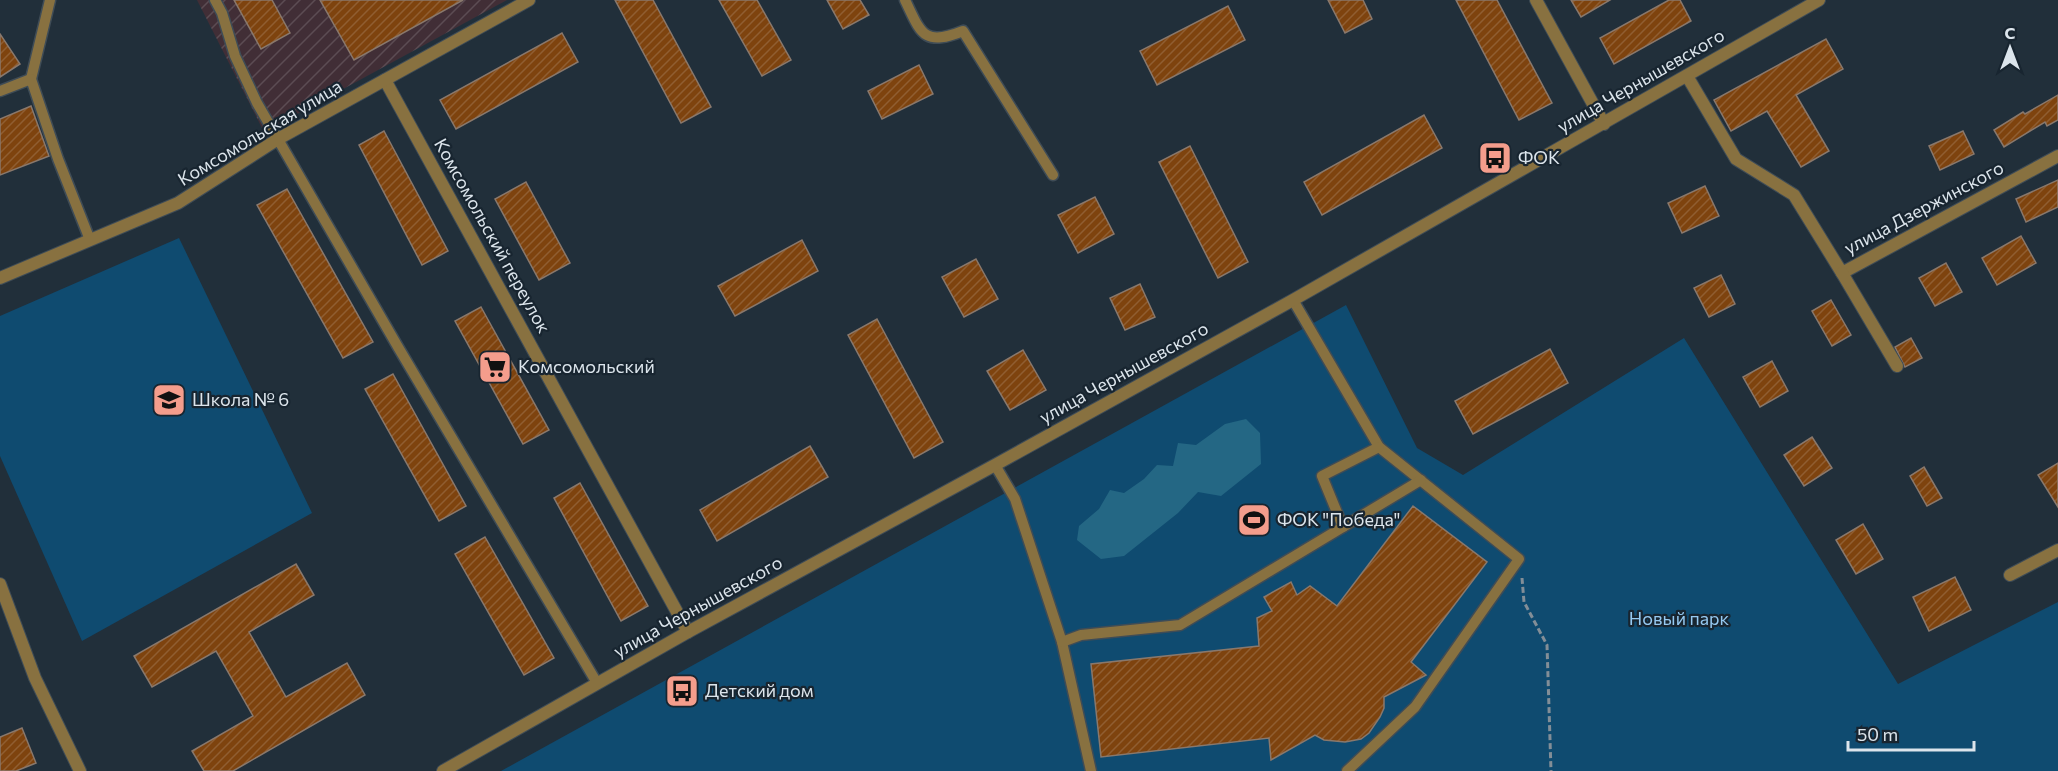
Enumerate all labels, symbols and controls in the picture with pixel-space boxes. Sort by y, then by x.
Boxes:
north arrow [1980,18,2040,78]
street label: улица Чернышевского [1553,23,1728,137]
text: С [2005,23,2016,42]
street label: Комсомольская улица [173,74,346,190]
street label: Комсомольский переулок [430,134,556,337]
bus stop icon: ФОК [1477,140,1513,176]
place label: ФОК [1518,146,1560,168]
street label: улица Дзержинского [1840,156,2007,258]
street label: улица Чернышевского [1035,317,1212,428]
supermarket icon: Комсомольский [477,349,513,385]
place label: Комсомольский [518,355,655,377]
school or university icon: Школа № 6 [151,382,187,418]
place label: Школа № 6 [192,388,289,410]
sports icon: ФОК "Победа" [1236,502,1272,538]
place label: ФОК "Победа" [1277,508,1400,530]
street label: улица Чернышевского [609,551,786,662]
park label: Новый парк [1629,607,1730,629]
bus stop icon: Детский дом [664,673,700,709]
place label: Детский дом [705,679,814,701]
scale bar [1848,714,1974,752]
text: 50 m [1857,723,1898,745]

